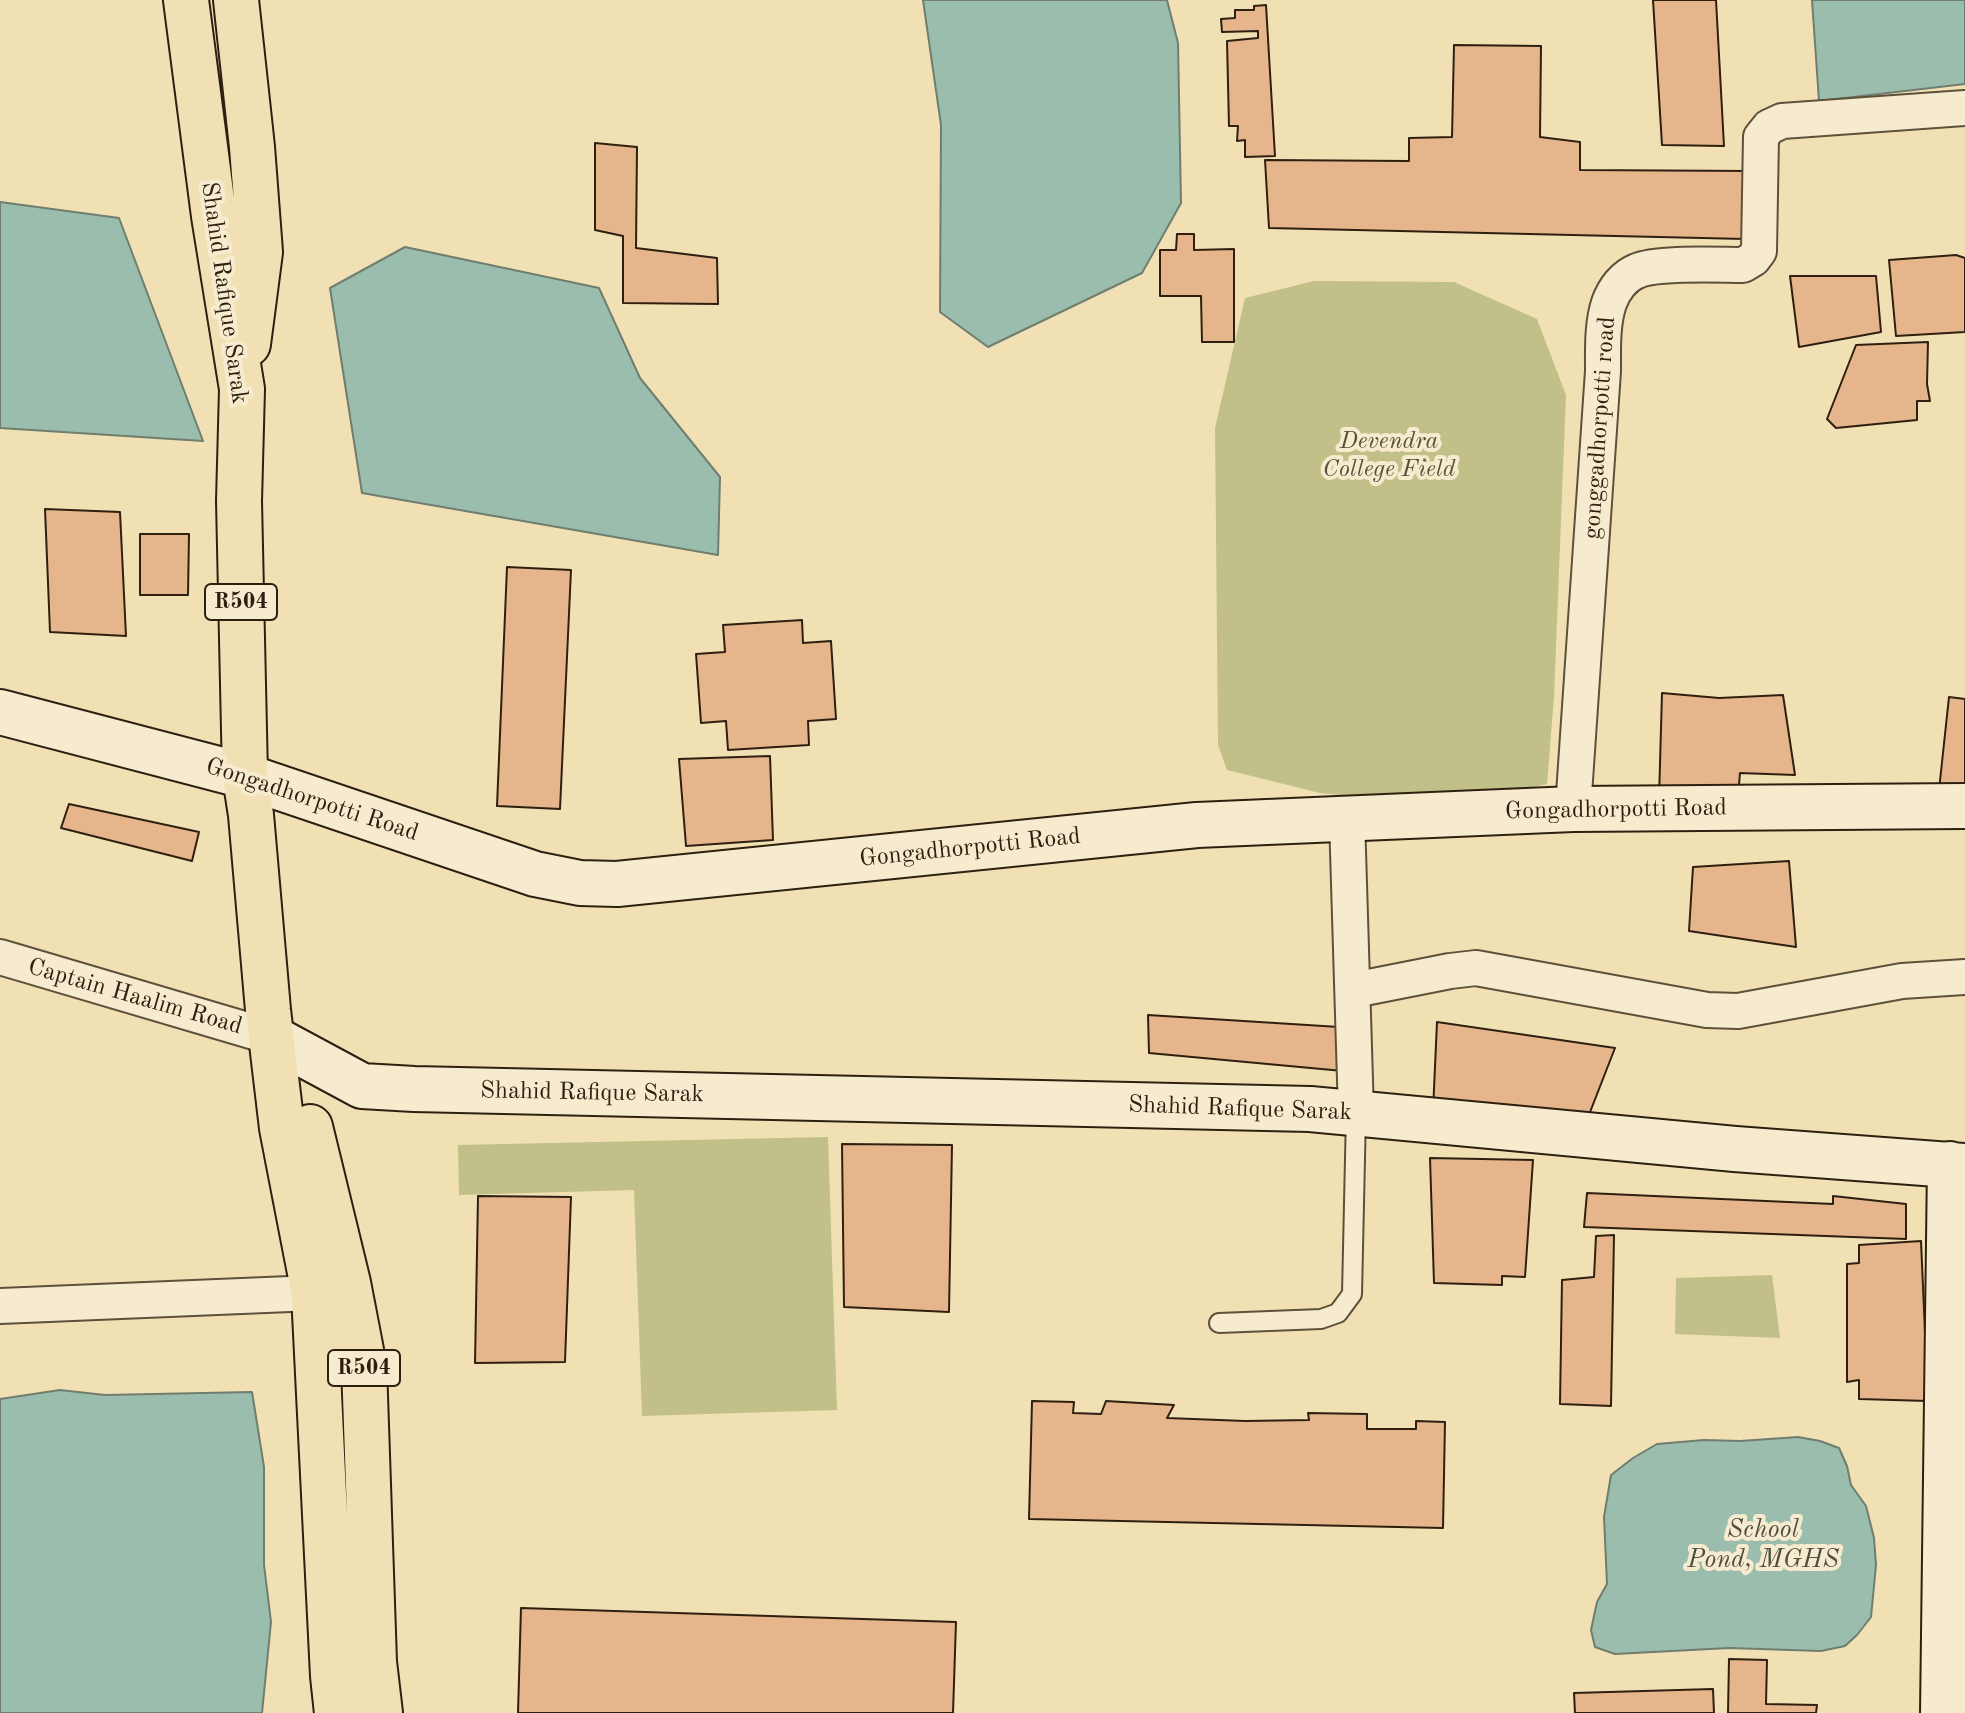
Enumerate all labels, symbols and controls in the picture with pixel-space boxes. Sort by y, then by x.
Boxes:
street label: Shahid Rafique Sarak [194,180,254,406]
street label: gonggadhorpotti road [1578,316,1622,540]
park label: Devendra College Field [1323,428,1455,484]
road number: R504 [205,584,277,620]
street label: Gongadhorpotti Road [202,752,422,848]
street label: Gongadhorpotti Road [1505,794,1727,826]
street label: Gongadhorpotti Road [858,822,1082,874]
street label: Captain Haalim Road [25,953,245,1041]
street label: Shahid Rafique Sarak [480,1077,704,1109]
street label: Shahid Rafique Sarak [1128,1091,1352,1127]
road number: R504 [328,1350,400,1386]
water label: School Pond, MGHS [1687,1514,1839,1576]

